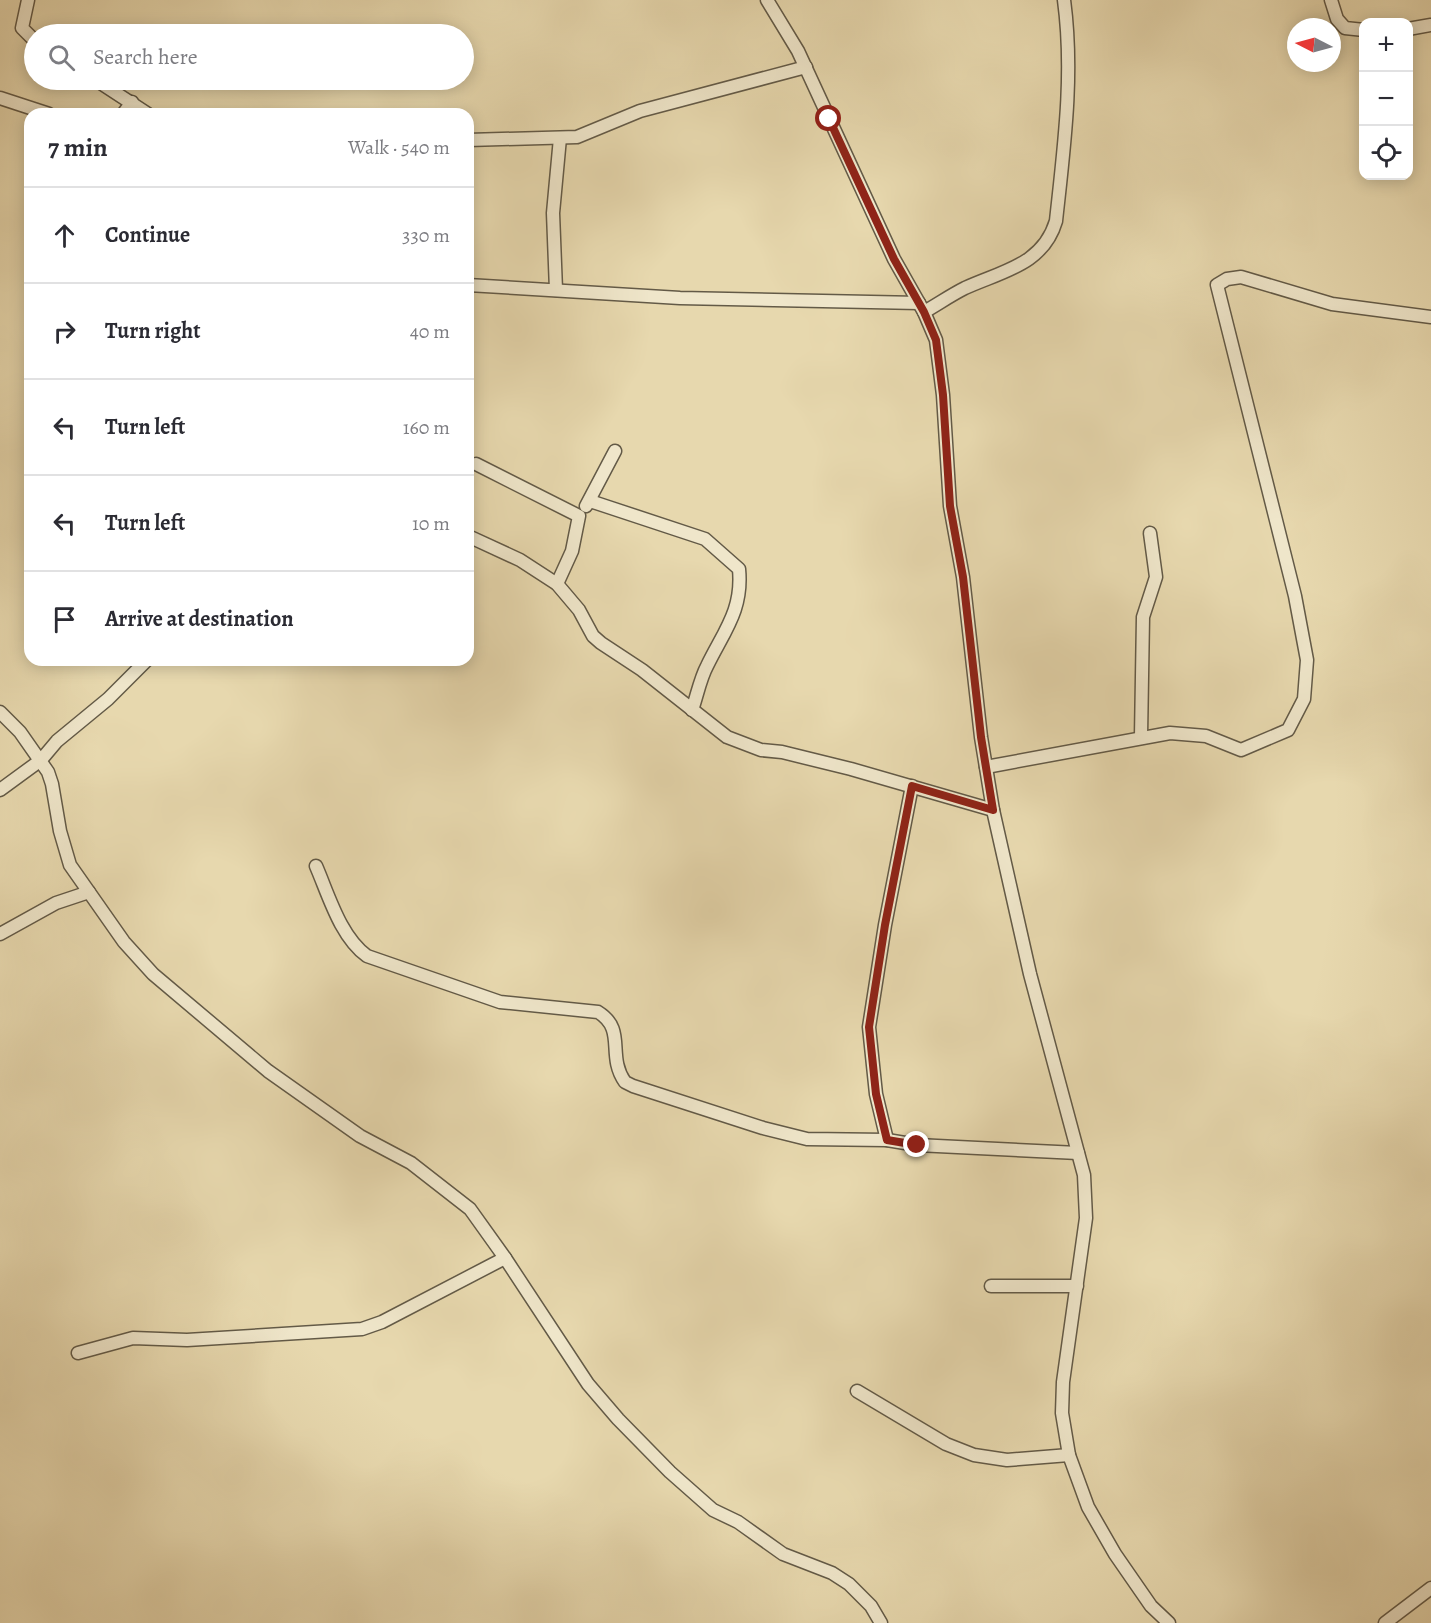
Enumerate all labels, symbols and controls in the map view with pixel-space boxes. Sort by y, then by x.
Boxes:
north arrow [1287,18,1341,72]
map controls [1359,18,1413,180]
button: + [1359,18,1413,72]
search box [24,24,474,90]
icon: search [45,41,78,74]
text: Search here [93,42,198,72]
button: − [1359,72,1413,126]
route start [815,105,841,131]
button: locate [1359,126,1413,180]
text: 7 min [48,130,108,165]
text: Walk · 540 m [348,134,450,161]
icon: ahead [48,219,81,252]
text: Continue [105,220,190,250]
text: 330 m [402,222,450,249]
icon: right [48,315,81,348]
text: Turn right [105,316,201,346]
text: 40 m [410,318,450,345]
icon: left [48,411,81,444]
text: Turn left [105,412,185,442]
text: 160 m [403,414,450,441]
icon: left [48,507,81,540]
text: Turn left [105,508,185,538]
text: 10 m [412,510,450,537]
icon: arrive [48,603,81,636]
text: Arrive at destination [105,604,294,634]
route end [903,1131,929,1157]

